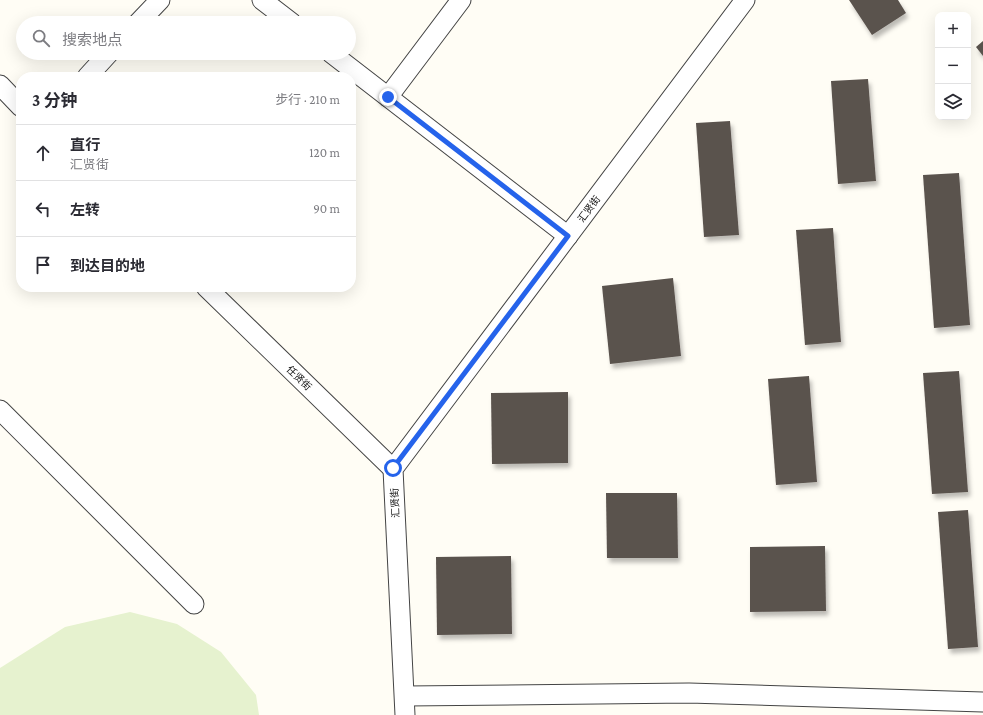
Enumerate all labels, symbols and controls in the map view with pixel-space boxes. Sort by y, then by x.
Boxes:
map controls [935,12,971,120]
button: + [935,12,971,48]
search box [16,16,356,60]
icon: search [30,27,52,49]
text: 搜索地点 [62,32,122,48]
button: − [935,48,971,84]
button: layers [935,84,971,120]
route end [379,88,397,106]
text: 3 分钟 [32,91,78,110]
text: 步行 · 210 m [275,92,340,107]
text: 直行 [70,137,100,153]
icon: ahead [32,142,54,164]
text: 120 m [309,145,340,160]
text: 汇贤街 [70,157,109,172]
street label: 汇贤街 [576,194,602,224]
icon: left [32,198,54,220]
text: 90 m [313,201,340,216]
text: 左转 [70,202,100,218]
icon: arrive [32,254,54,276]
text: 到达目的地 [70,258,145,274]
street label: 任贤街 [284,364,314,392]
route start [384,459,402,477]
street label: 汇贤街 [389,488,401,518]

